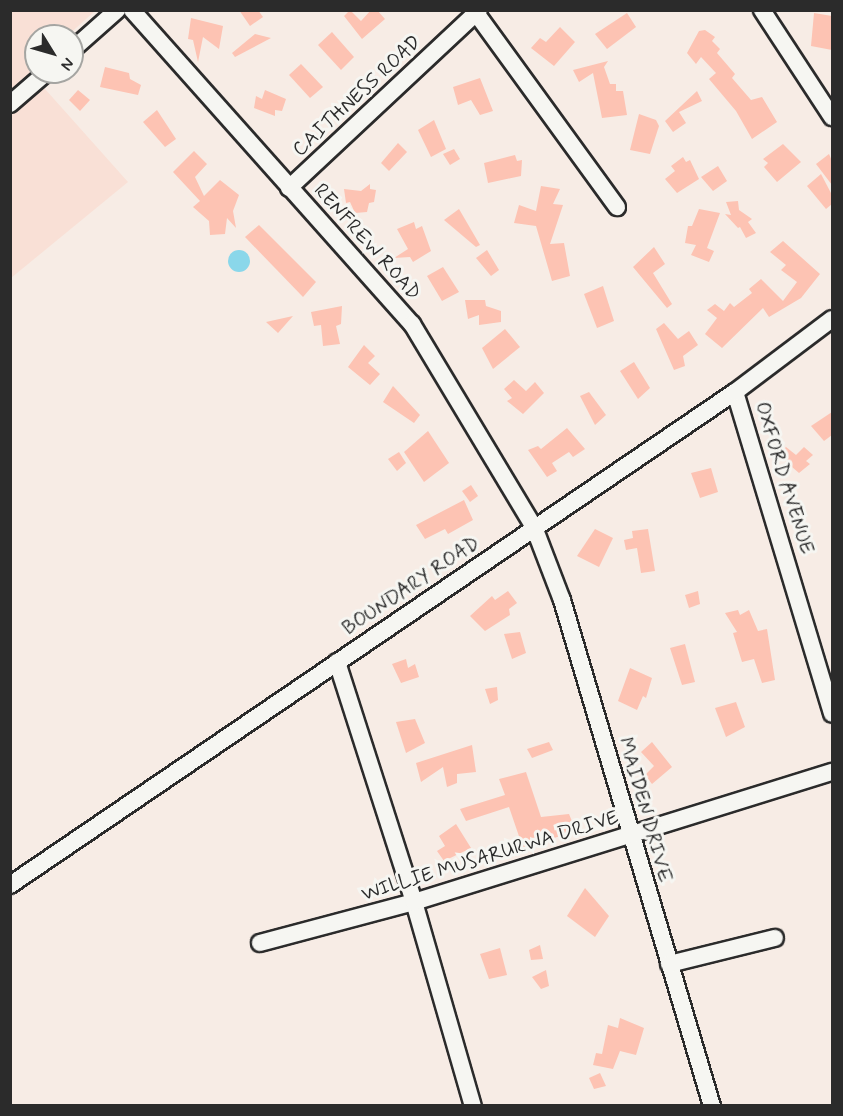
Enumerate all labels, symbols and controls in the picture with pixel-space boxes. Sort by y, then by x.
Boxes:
north arrow [24,24,84,84]
street label: CAITHNESS ROAD [288,30,426,162]
text: N [56,53,79,75]
street label: RENFREW ROAD [309,179,425,305]
street label: OXFORD AVENUE [749,397,819,559]
street label: BOUNDARY ROAD [339,532,483,640]
street label: MAIDEN DRIVE [613,735,677,885]
street label: WILLIE MUSARURWA DRIVE [357,805,623,907]

